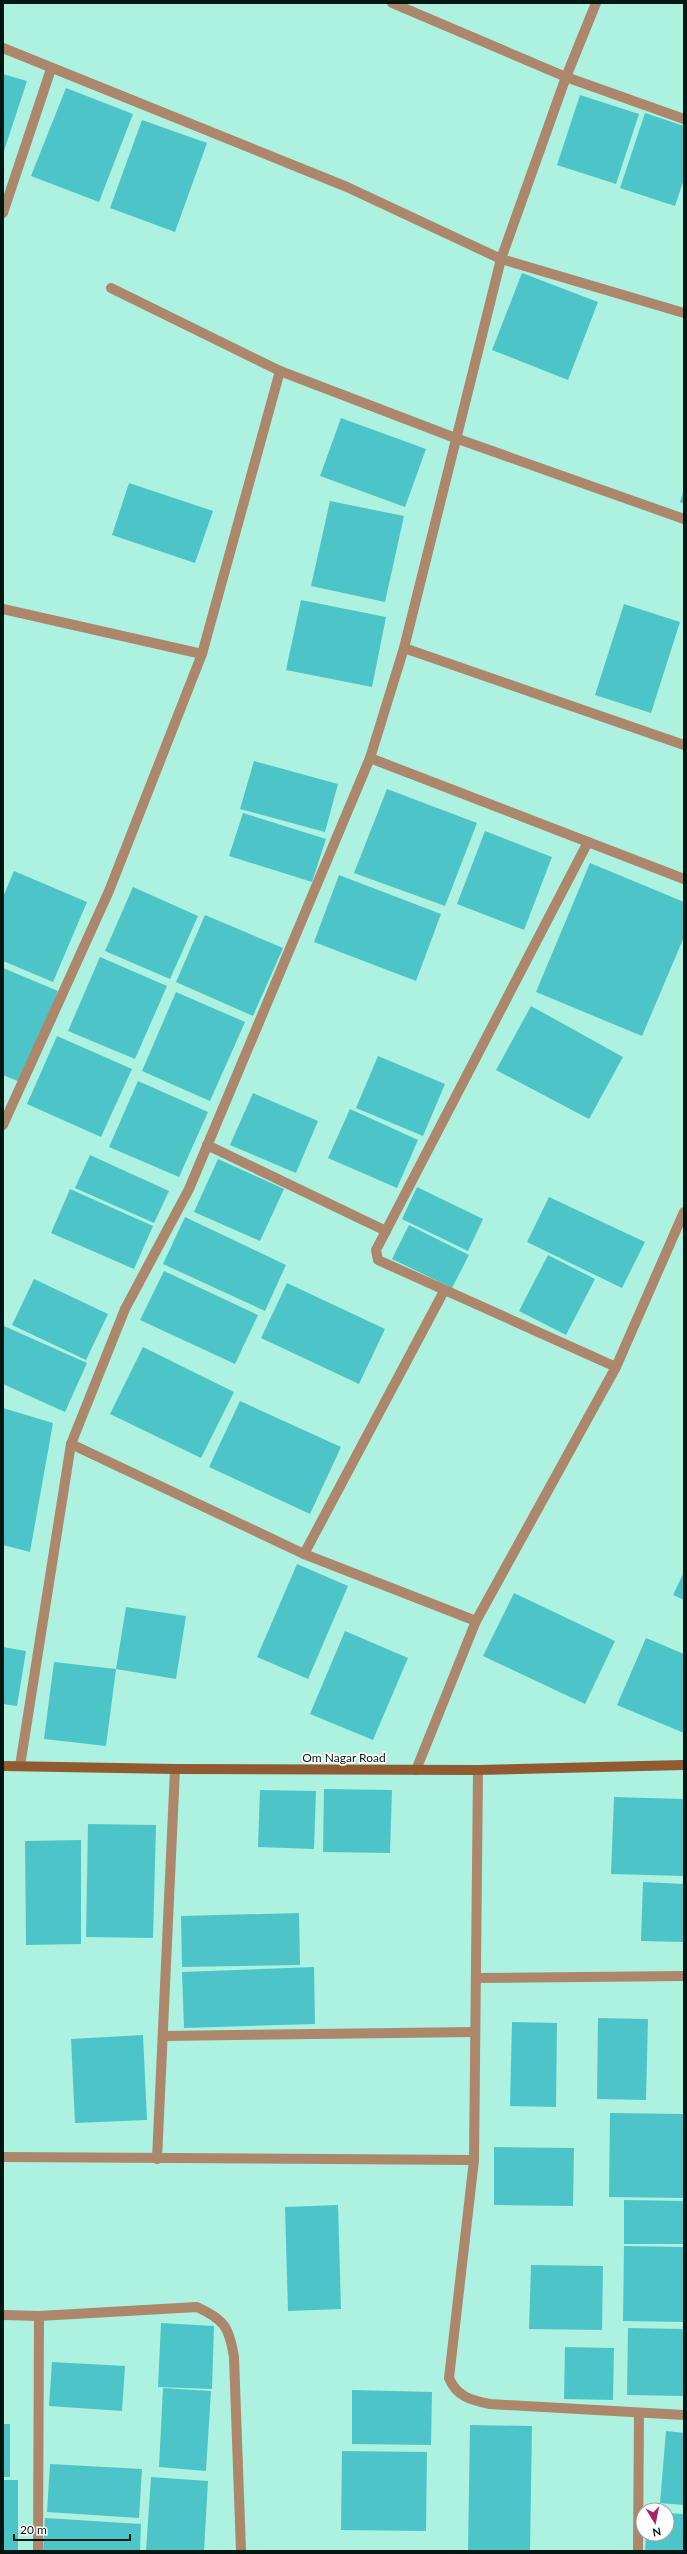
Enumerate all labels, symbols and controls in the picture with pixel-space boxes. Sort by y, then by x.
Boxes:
street label: Om Nagar Road [302,1750,386,1765]
north arrow [635,2502,675,2542]
scale bar [14,2516,130,2542]
text: 20 m [20,2522,47,2537]
text: N [652,2525,662,2539]

